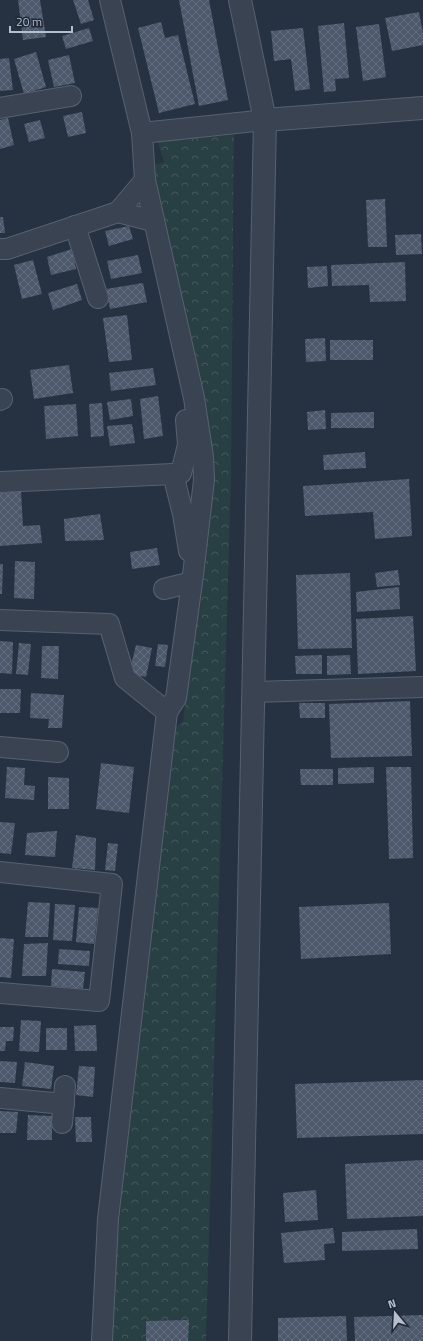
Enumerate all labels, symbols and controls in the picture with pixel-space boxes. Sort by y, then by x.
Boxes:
scale bar [10,8,72,34]
text: 20 m [16,12,42,31]
north arrow [375,1293,415,1333]
text: N [386,1295,398,1312]

